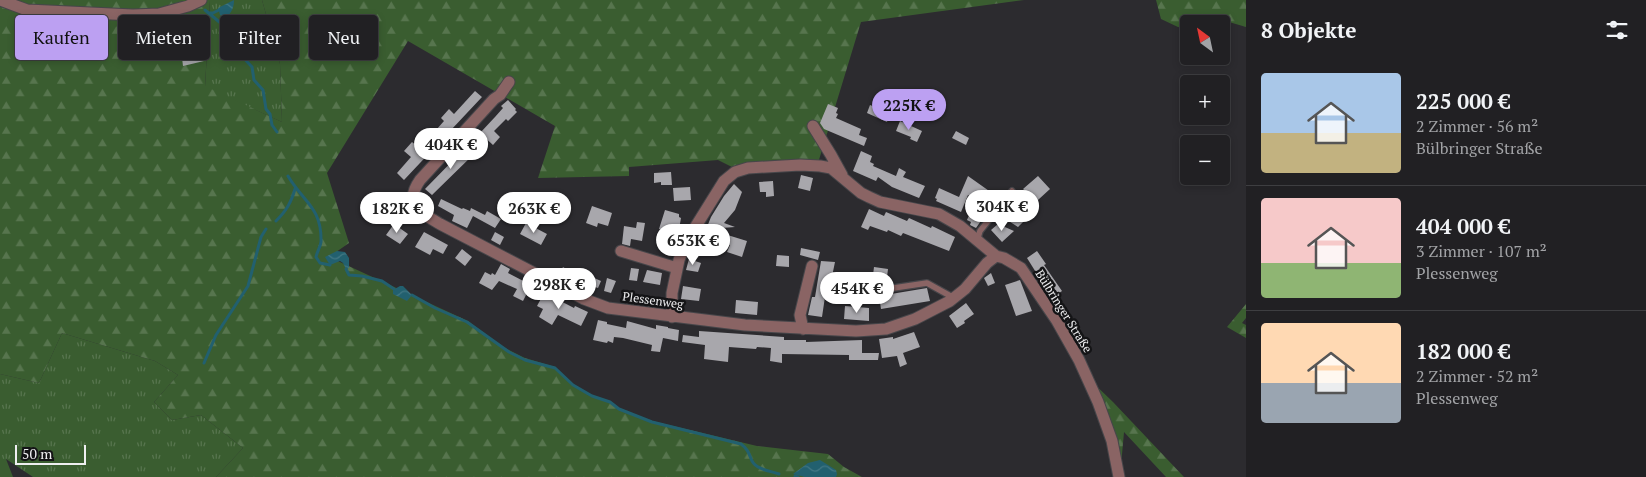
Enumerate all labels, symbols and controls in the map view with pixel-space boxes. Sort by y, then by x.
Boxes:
chip: Kaufen [15,15,108,60]
chip: Mieten [118,15,210,60]
chip: Filter [220,15,299,60]
chip: Neu [309,15,378,60]
north arrow [1180,15,1230,65]
map controls [1180,15,1230,185]
text: 8 Objekte [1261,16,1357,44]
icon: filters [1603,16,1631,44]
button: + [1180,75,1230,125]
text: 225 000 € [1416,87,1510,115]
pin: 225K € [868,88,950,131]
icon: home [1301,93,1361,153]
text: 225K € [883,94,935,116]
text: 2 Zimmer · 56 m² [1416,115,1538,137]
pin: 404K € [410,128,492,170]
text: 404K € [425,133,477,155]
button: − [1180,135,1230,185]
text: Bülbringer Straße [1416,137,1543,159]
pin: 304K € [961,190,1043,232]
pin: 182K € [356,192,438,234]
pin: 263K € [493,192,575,234]
text: 304K € [976,195,1028,217]
text: 182K € [371,197,423,219]
text: 263K € [508,197,560,219]
text: 404 000 € [1416,212,1510,240]
icon: home [1301,218,1361,278]
pin: 653K € [652,224,734,266]
text: 653K € [667,229,719,251]
text: 3 Zimmer · 107 m² [1416,240,1547,262]
text: Plessenweg [1416,262,1498,284]
street label: Bülbringer Straße [1032,267,1096,355]
pin: 298K € [518,268,600,310]
pin: 454K € [816,272,898,314]
text: 298K € [533,273,585,295]
text: 454K € [831,277,883,299]
street label: Plessenweg [622,288,685,312]
text: 182 000 € [1416,337,1510,365]
icon: home [1301,343,1361,403]
text: 2 Zimmer · 52 m² [1416,365,1538,387]
text: Plessenweg [1416,387,1498,409]
scale bar [15,442,86,465]
text: 50 m [22,444,52,463]

